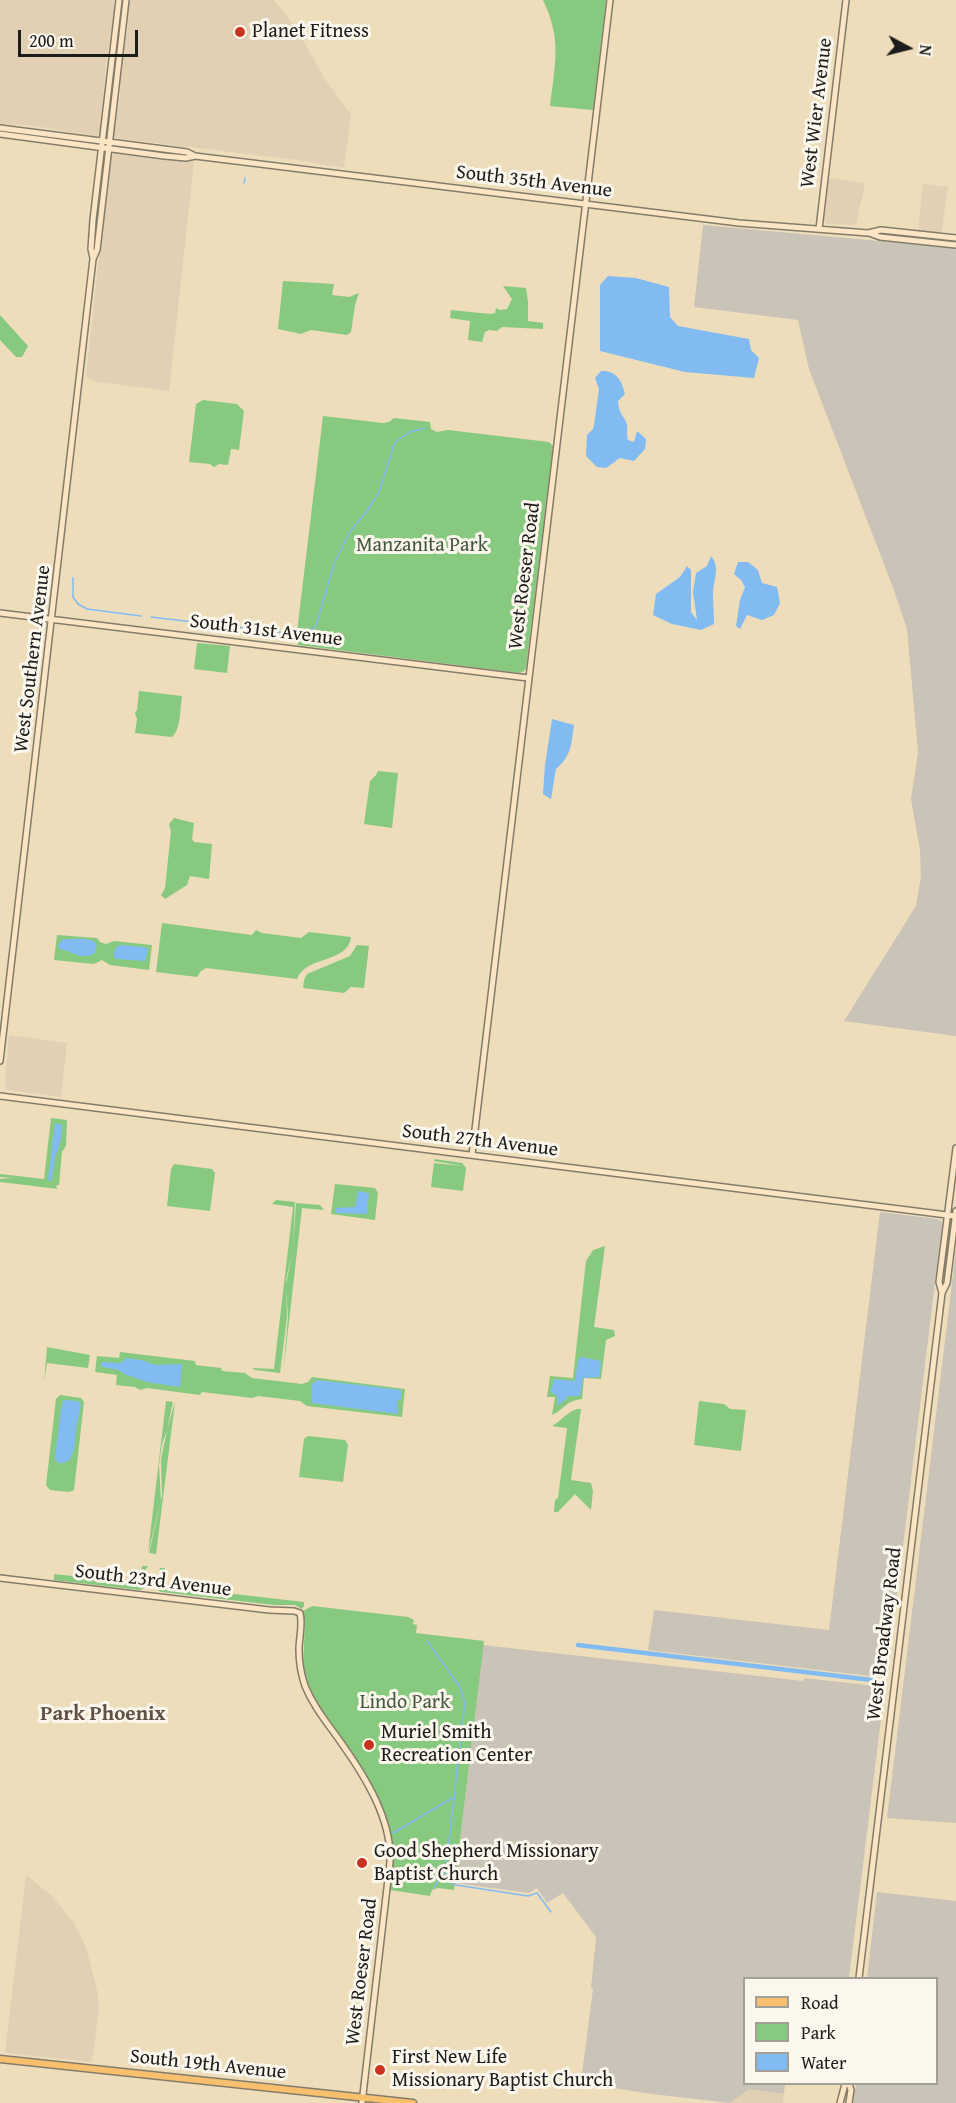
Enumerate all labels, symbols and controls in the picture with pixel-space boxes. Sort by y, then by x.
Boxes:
scale bar [21,18,141,56]
north arrow [878,18,938,78]
place label: Planet Fitness [252,20,369,44]
marker: Planet Fitness [233,25,247,39]
text: 200 m [29,27,74,54]
street label: West Wier Avenue [796,37,838,189]
text: N [913,43,938,57]
street label: South 35th Avenue [455,161,613,203]
street label: West Roeser Road [504,501,546,651]
park label: Manzanita Park [356,534,488,558]
street label: West Southern Avenue [10,564,56,754]
street label: South 31st Avenue [188,610,344,652]
street label: South 27th Avenue [401,1120,559,1162]
street label: West Broadway Road [862,1546,908,1722]
street label: South 23rd Avenue [73,1560,233,1602]
park label: Lindo Park [360,1691,450,1715]
district label: Park Phoenix [40,1702,166,1728]
place label: Muriel Smith Recreation Center [381,1721,532,1768]
marker: Muriel Smith Recreation Center [362,1738,376,1752]
place label: Good Shepherd Missionary Baptist Church [374,1840,599,1887]
marker: Good Shepherd Missionary Baptist Church [355,1856,369,1870]
street label: West Roeser Road [341,1897,383,2047]
legend [743,1977,938,2085]
text: Road [801,1989,839,2016]
text: Park [801,2019,836,2046]
street label: South 19th Avenue [129,2045,287,2085]
place label: First New Life Missionary Baptist Church [392,2046,613,2093]
text: Water [801,2049,846,2076]
marker: First New Life Missionary Baptist Church [373,2063,387,2077]

